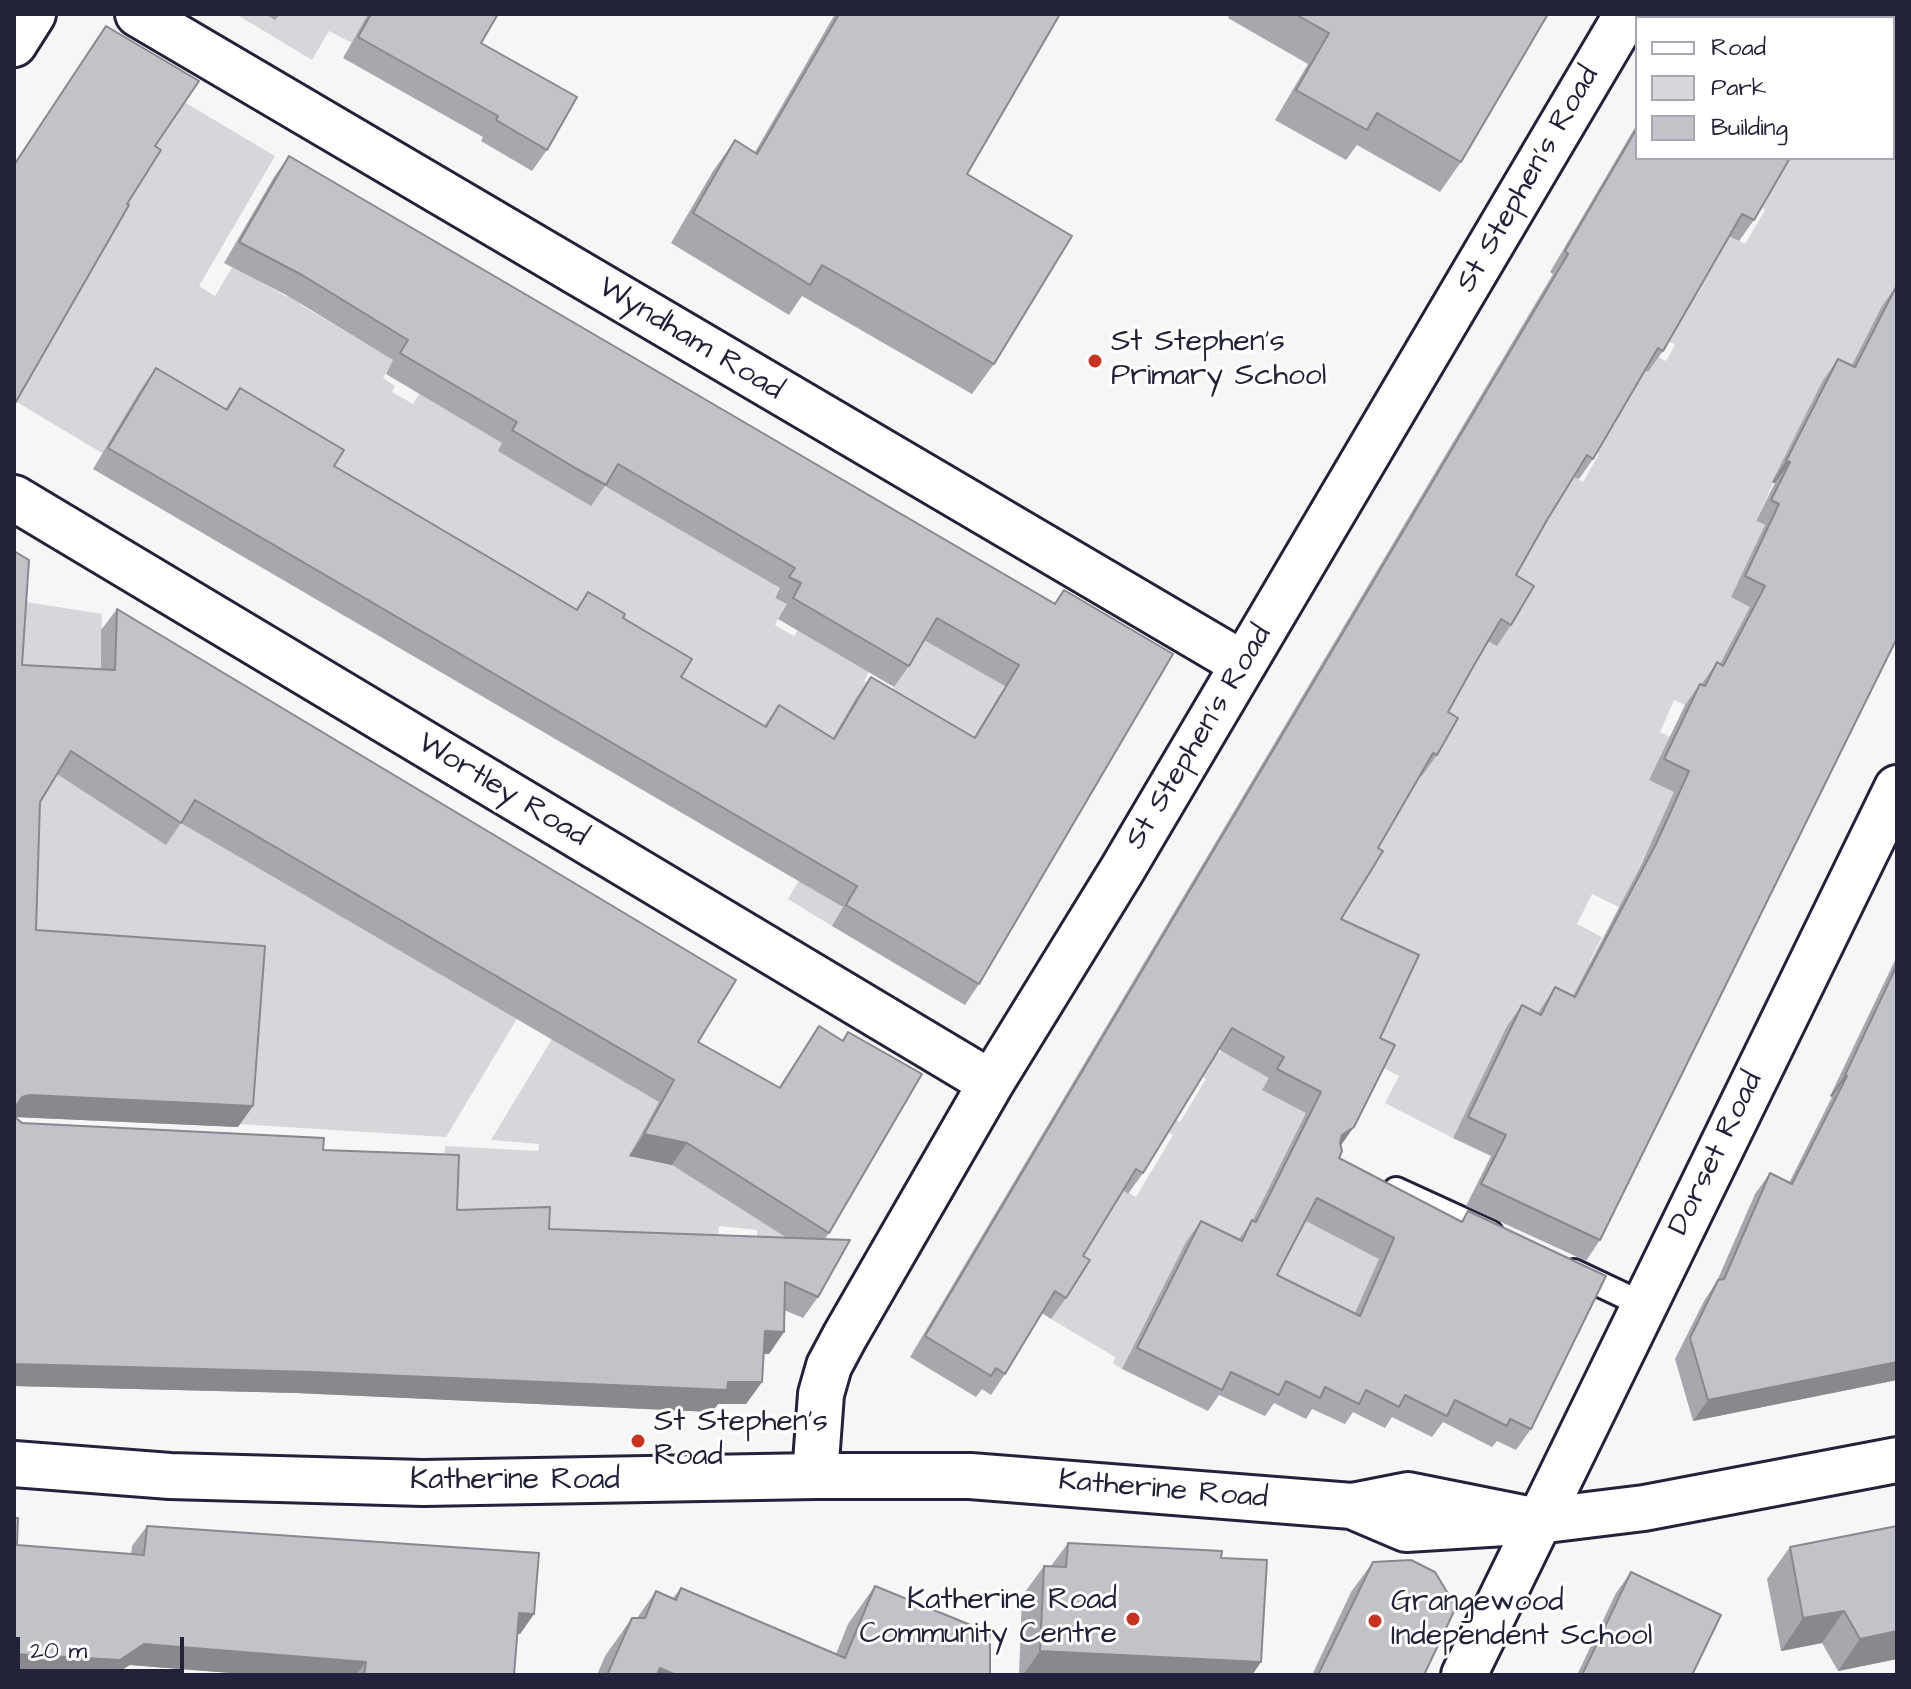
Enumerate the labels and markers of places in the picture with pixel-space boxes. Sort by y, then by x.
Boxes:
place label: St Stephen's Primary School [1111,326,1326,396]
marker: St Stephen's Primary School [1086,352,1104,370]
place label: St Stephen's Road [654,1406,828,1476]
marker: St Stephen's Road [629,1432,647,1450]
place label: Katherine Road Community Centre [859,1584,1117,1654]
place label: Grangewood Independent School [1391,1586,1652,1656]
marker: Katherine Road Community Centre [1124,1610,1142,1628]
marker: Grangewood Independent School [1366,1612,1384,1630]

